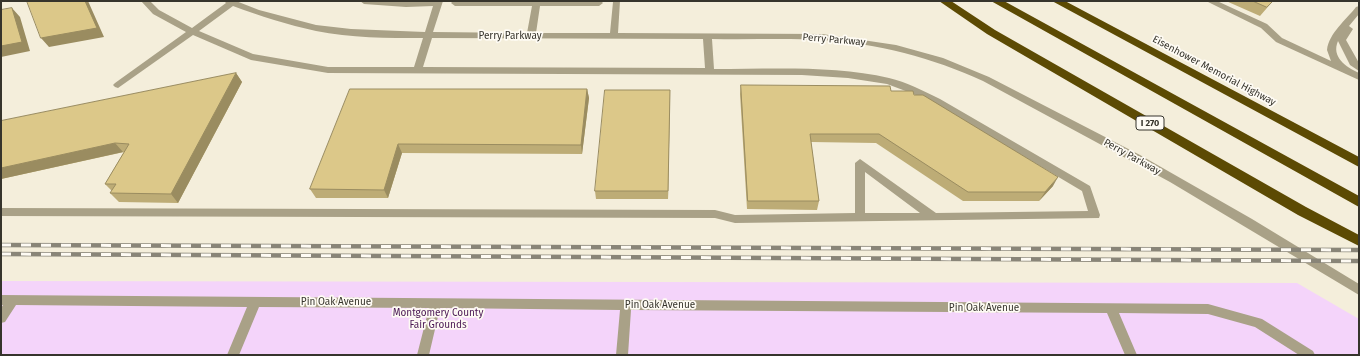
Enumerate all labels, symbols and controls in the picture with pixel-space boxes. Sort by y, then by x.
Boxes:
street label: Perry Parkway [478,30,542,42]
street label: Perry Parkway [802,31,866,49]
street label: Eisenhower Memorial Highway [1150,33,1278,109]
road number: I 270 [1136,116,1164,130]
street label: Perry Parkway [1101,136,1163,178]
street label: Pin Oak Avenue [301,296,371,308]
street label: Pin Oak Avenue [625,299,695,311]
street label: Pin Oak Avenue [949,302,1019,314]
park label: Montgomery County Fair Grounds [393,307,483,330]

